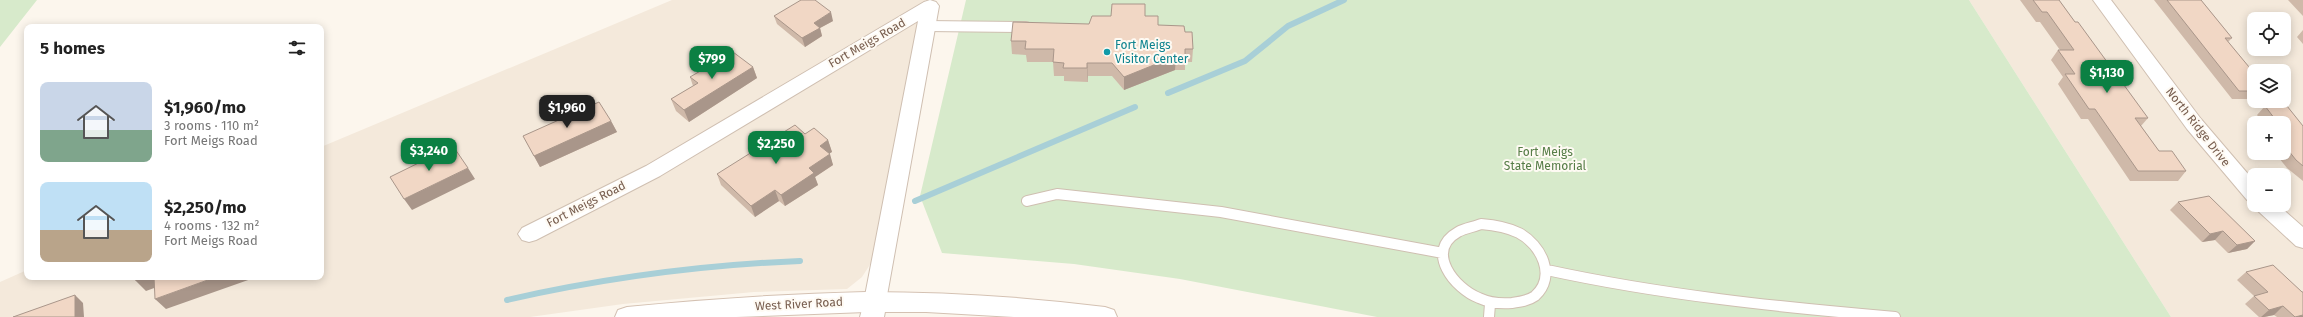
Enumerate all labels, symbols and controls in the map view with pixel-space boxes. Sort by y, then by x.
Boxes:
map controls [2247,12,2291,212]
button: locate [2247,12,2291,56]
street label: Fort Meigs Road [826,15,908,71]
icon: filters [286,37,308,59]
text: 5 homes [40,38,105,59]
place label: Fort Meigs Visitor Center [1115,38,1189,66]
pin: $799 [688,46,736,80]
marker: Fort Meigs Visitor Center [1102,47,1112,57]
text: $799 [698,51,726,66]
pin: $1,130 [2074,60,2140,94]
button: layers [2247,64,2291,108]
text: $1,130 [2090,65,2124,80]
street label: North Ridge Drive [2163,85,2233,169]
pin: $1,960 [534,95,600,129]
text: $1,960/mo [164,97,246,118]
icon: home [72,98,120,146]
text: $1,960 [548,100,586,115]
button: + [2247,116,2291,160]
text: 3 rooms · 110 m² [164,118,259,133]
pin: $2,250 [743,131,809,165]
text: Fort Meigs Road [164,133,258,148]
text: $2,250 [757,136,795,151]
pin: $3,240 [396,138,462,172]
text: $3,240 [410,143,448,158]
park label: Fort Meigs State Memorial [1504,145,1587,173]
button: − [2247,168,2291,212]
street label: Fort Meigs Road [544,178,628,230]
text: $2,250/mo [164,197,247,218]
icon: home [72,198,120,246]
text: 4 rooms · 132 m² [164,218,260,233]
text: Fort Meigs Road [164,233,258,248]
street label: West River Road [755,295,843,313]

